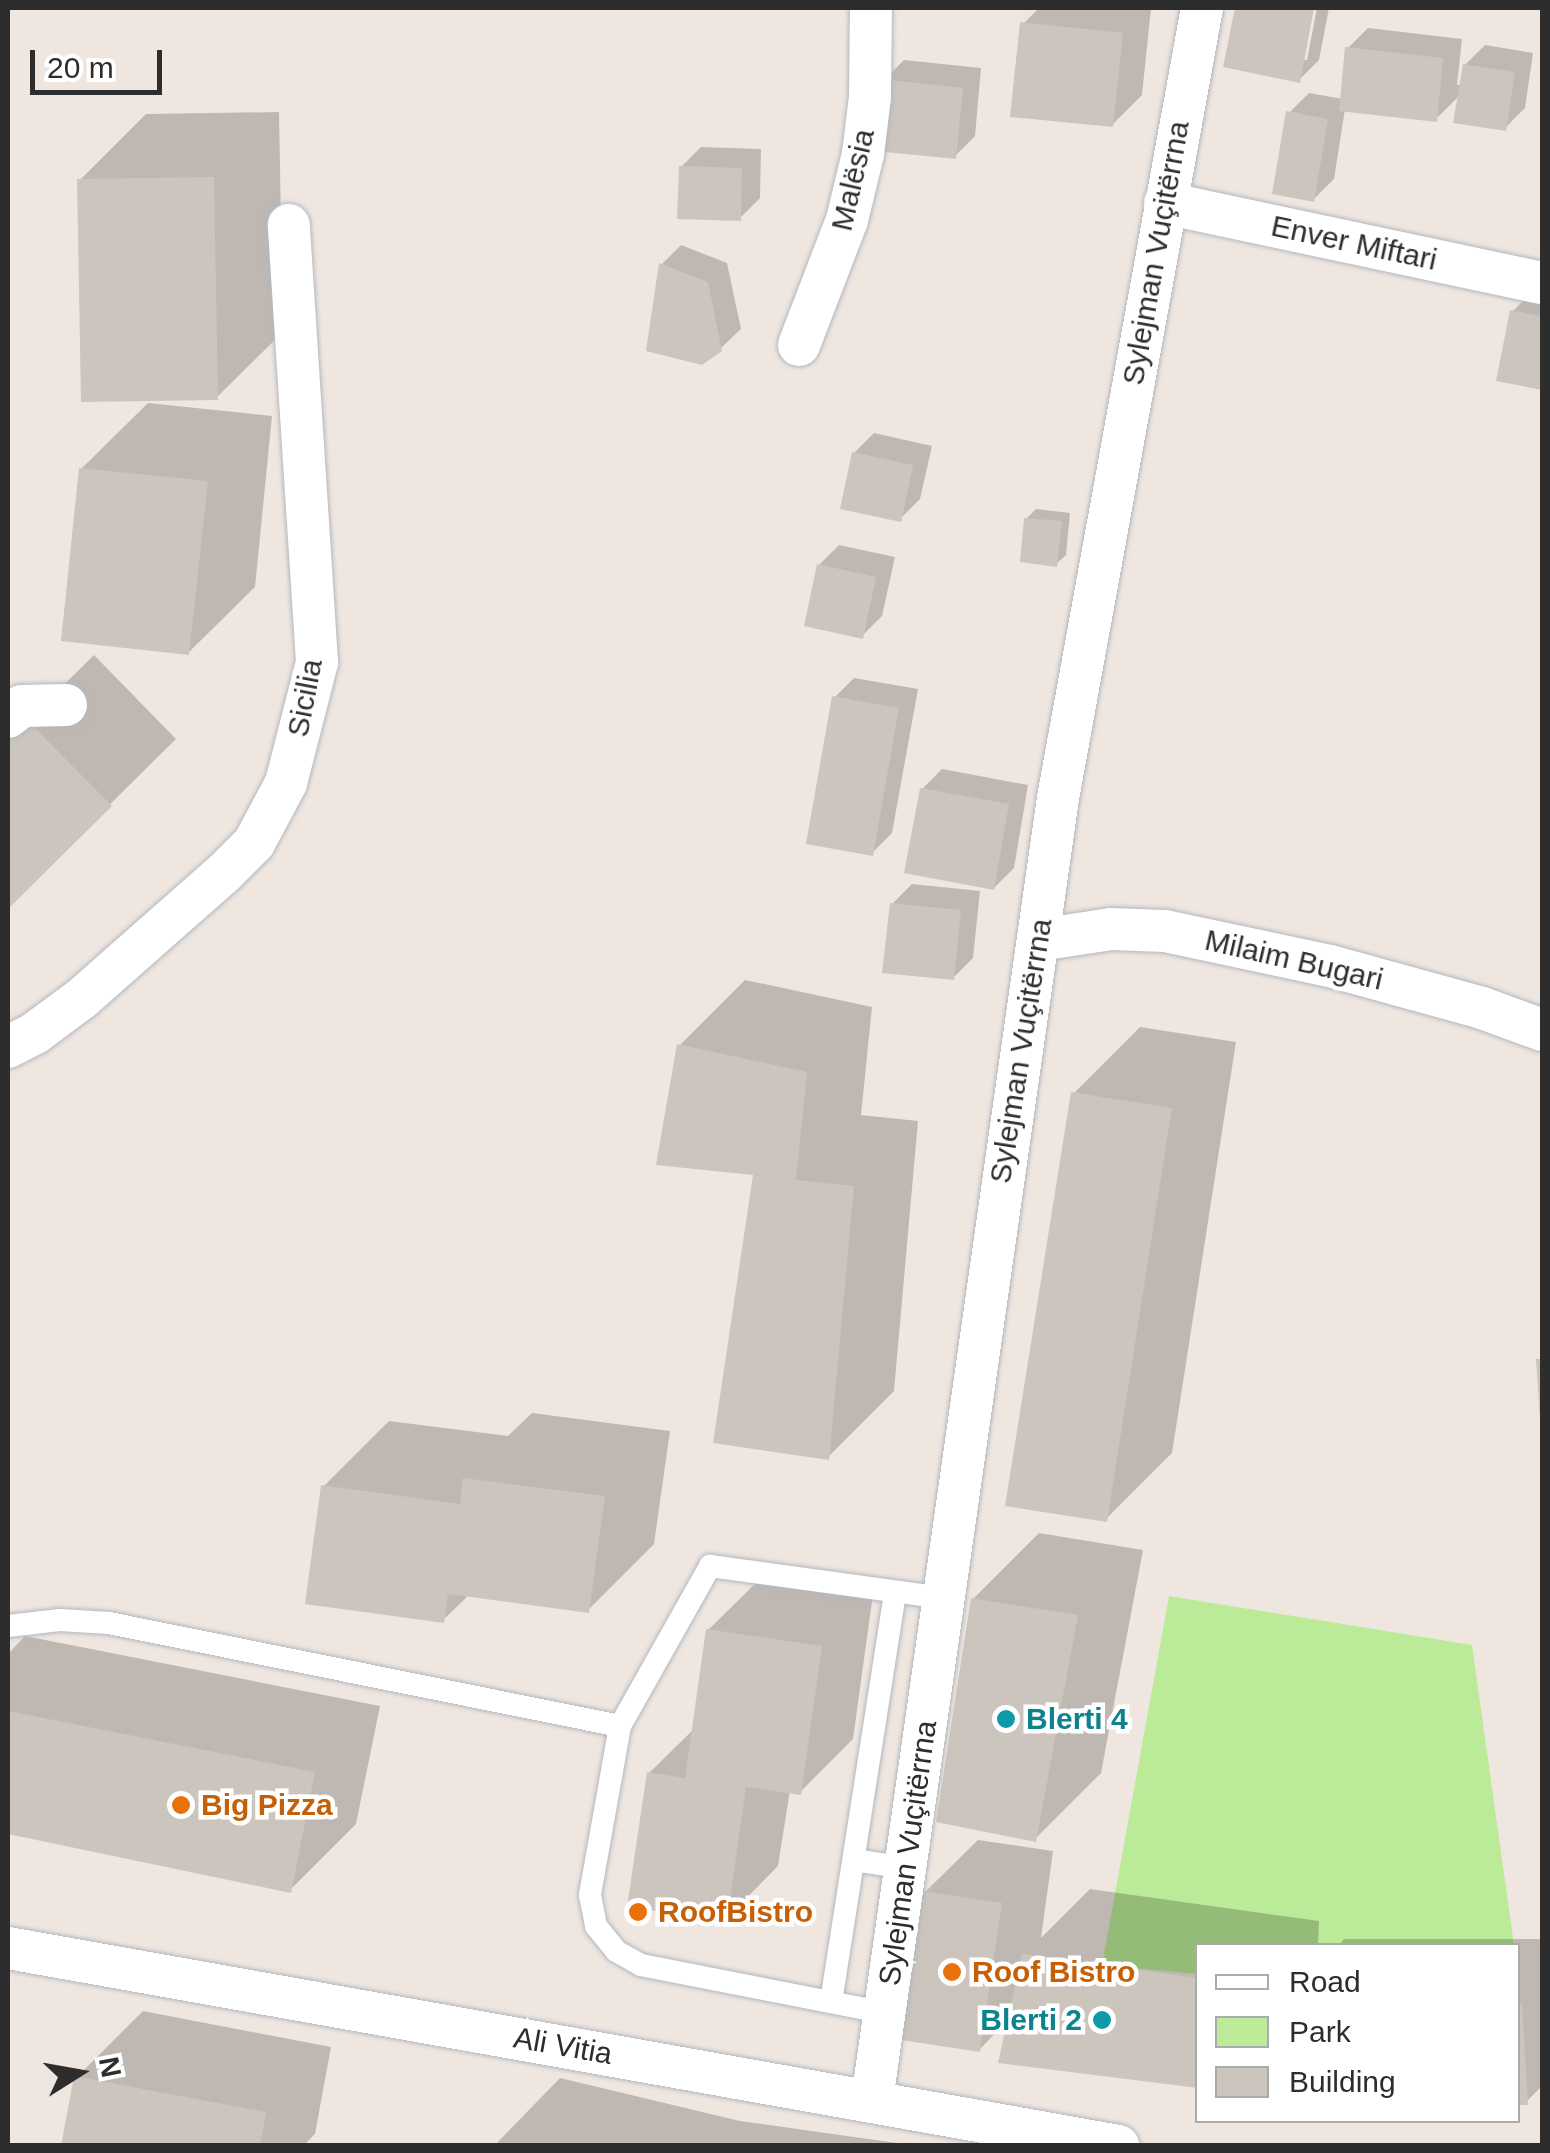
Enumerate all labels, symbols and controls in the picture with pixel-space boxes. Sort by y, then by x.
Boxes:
scale bar [35,30,168,92]
text: 20 m [47,51,114,84]
street label: Sylejman Vuçitërrna [1115,118,1197,388]
street label: Malësia [824,126,882,234]
street label: Enver Miftari [1268,208,1440,278]
street label: Sicilia [280,656,330,740]
street label: Sylejman Vuçitërrna [982,916,1060,1186]
street label: Milaim Bugari [1201,922,1387,998]
place label: Blerti 4 [1026,1701,1128,1737]
marker: Blerti 4 [995,1708,1017,1730]
street label: Sylejman Vuçitërrna [872,1718,944,1988]
place label: Big Pizza [201,1787,333,1823]
marker: Big Pizza [170,1794,192,1816]
place label: RoofBistro [658,1894,813,1930]
marker: RoofBistro [627,1901,649,1923]
legend [1195,1943,1520,2123]
place label: Roof Bistro [972,1954,1135,1990]
marker: Roof Bistro [941,1961,963,1983]
text: Road [1289,1965,1361,1998]
place label: Blerti 2 [980,2002,1082,2038]
marker: Blerti 2 [1091,2009,1113,2031]
text: Park [1289,2015,1351,2048]
street label: Ali Vitia [511,2020,615,2072]
north arrow [30,2023,130,2123]
text: N [93,2054,127,2080]
text: Building [1289,2065,1396,2098]

